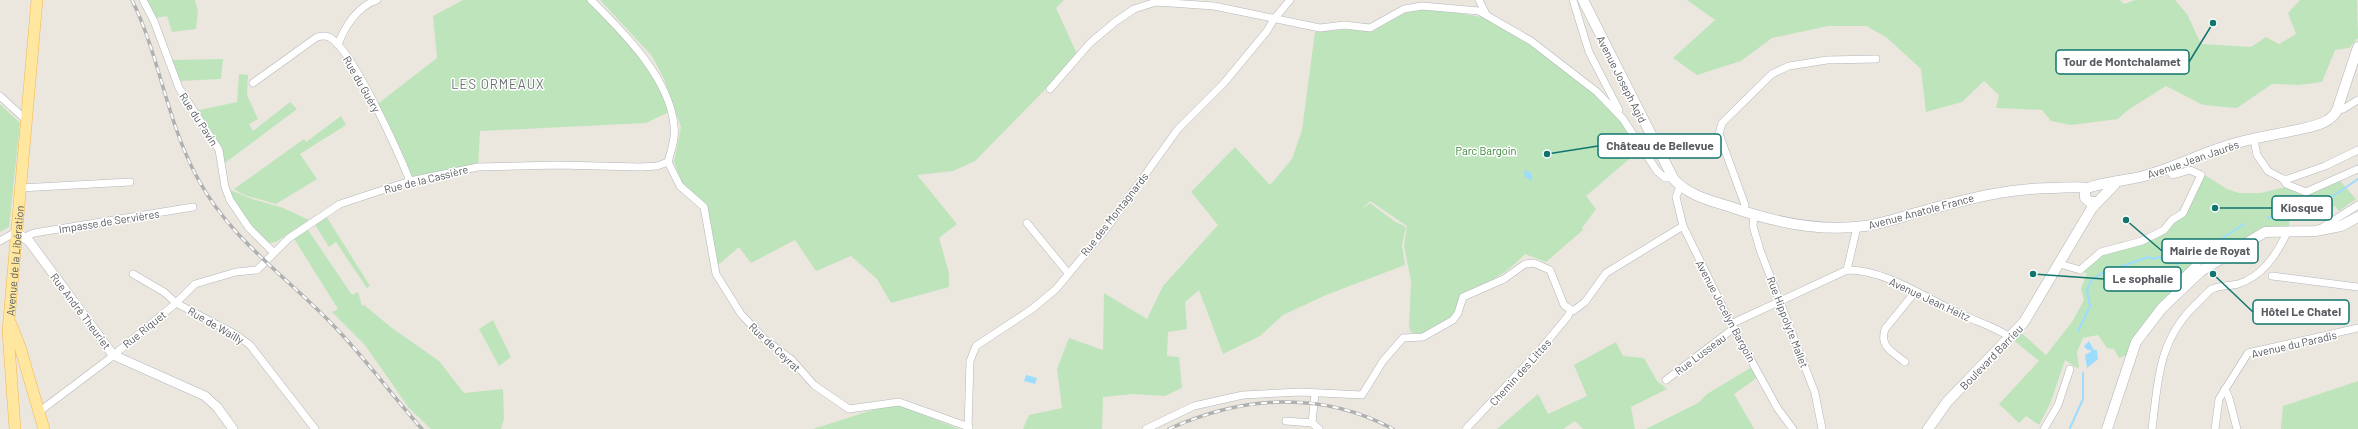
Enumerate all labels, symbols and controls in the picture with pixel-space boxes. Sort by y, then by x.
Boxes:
street label: Avenue Joseph Agid [1594,33,1650,125]
callout: Tour de Montchalamet [2056,50,2189,74]
street label: Rue du Guéry [341,54,383,114]
text: Tour de Montchalamet [2063,54,2181,68]
district label: LES ORMEAUX [451,76,545,92]
street label: Rue du Pavin [177,90,221,148]
callout: Château de Bellevue [1598,134,1721,158]
street label: Avenue Jean Jaurès [2146,137,2240,181]
text: Château de Bellevue [1606,138,1714,152]
park label: Parc Bargoin [1456,144,1517,157]
street label: Rue de la Cassière [383,162,470,196]
street label: Rue des Montagnards [1077,170,1151,258]
street label: Avenue Anatole France [1867,191,1975,231]
callout: Kiosque [2272,196,2332,220]
text: Kiosque [2280,200,2324,214]
street label: Avenue de la Libération [3,205,25,316]
street label: Impasse de Servières [58,207,160,235]
callout: Mairie de Royat [2162,239,2258,263]
text: Mairie de Royat [2170,243,2251,257]
street label: Avenue Jocelyn Bargoin [1694,258,1758,364]
callout: Le sophalie [2104,267,2181,291]
street label: Rue André Theuriet [48,270,114,352]
text: Le sophalie [2113,271,2174,285]
street label: Rue Hippolyte Mallet [1765,275,1811,369]
street label: Avenue Jean Heitz [1887,275,1973,323]
callout: Hôtel Le Chatel [2253,300,2349,324]
street label: Rue de Wailly [186,304,246,346]
text: Hôtel Le Chatel [2261,304,2341,318]
street label: Rue Riquet [120,308,168,350]
street label: Rue de Ceyrat [747,320,803,374]
street label: Boulevard Barrieu [1957,322,2025,392]
street label: Avenue du Paradis [2250,328,2338,360]
street label: Rue Lusseau [1672,331,1728,377]
street label: Chemin des Littes [1487,336,1553,408]

